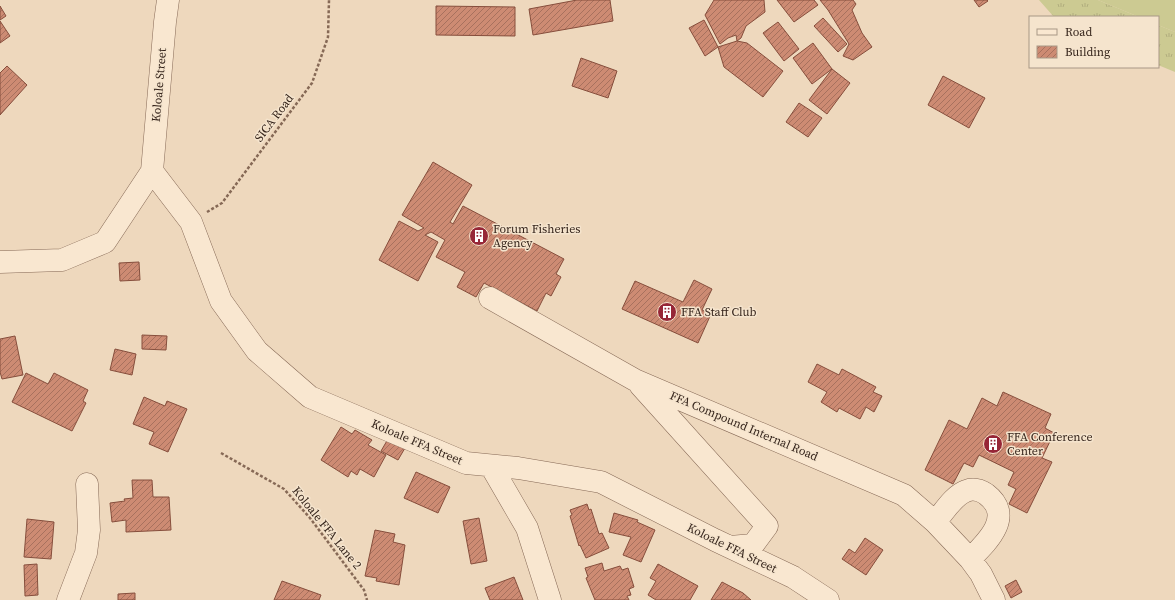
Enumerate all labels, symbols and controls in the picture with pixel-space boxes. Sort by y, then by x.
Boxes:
legend [1029,16,1159,68]
text: Road [1065,24,1092,40]
text: Building [1065,44,1110,60]
street label: Koloale Street [148,47,170,123]
street label: SICA Road [251,91,297,145]
place label: Forum Fisheries Agency [493,221,581,251]
building icon: Forum Fisheries Agency [468,225,490,247]
building icon: FFA Staff Club [656,301,678,323]
place label: FFA Staff Club [681,304,756,320]
street label: FFA Compound Internal Road [667,387,821,465]
street label: Koloale FFA Street [369,416,465,468]
place label: FFA Conference Center [1007,429,1093,459]
building icon: FFA Conference Center [982,433,1004,455]
street label: Koloale FFA Lane 2 [289,483,365,573]
street label: Koloale FFA Street [685,519,779,577]

